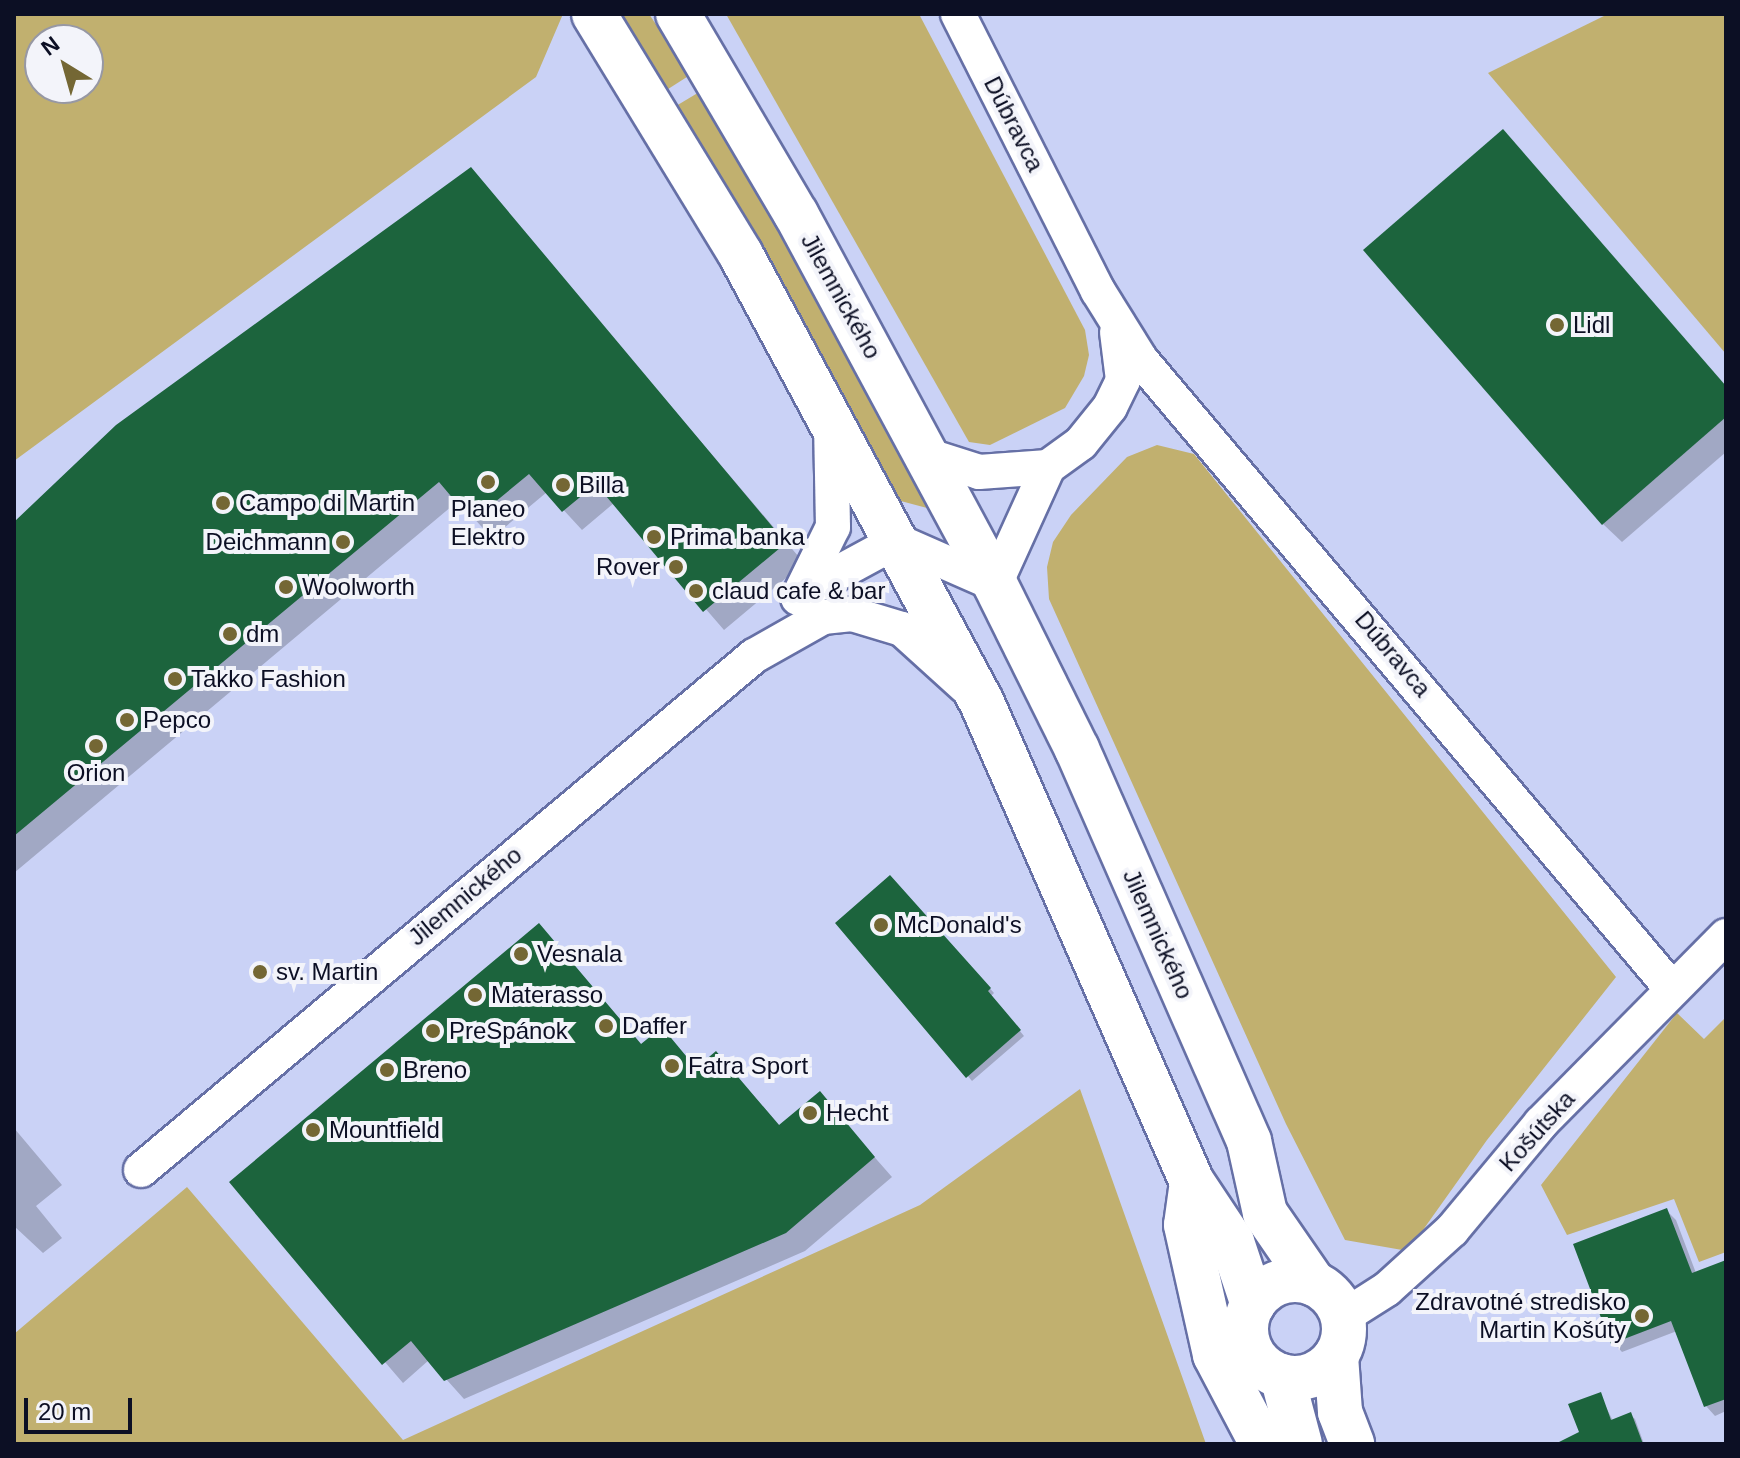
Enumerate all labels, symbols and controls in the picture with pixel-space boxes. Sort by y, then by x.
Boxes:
north arrow [24,24,104,104]
text: N [37,31,64,61]
street label: Dúbravca [978,72,1050,176]
street label: Jilemnického [795,228,887,364]
place label: Lidl [1573,311,1610,339]
marker: Lidl [1548,316,1566,334]
place label: Billa [579,471,624,499]
marker: Planeo Elektro [479,473,497,491]
marker: Billa [554,476,572,494]
place label: Campo di Martin [239,489,415,517]
marker: Campo di Martin [214,494,232,512]
place label: Planeo Elektro [451,495,525,551]
place label: Prima banka [670,523,805,551]
place label: Deichmann [206,528,327,556]
marker: Prima banka [645,528,663,546]
marker: Deichmann [334,533,352,551]
place label: Rover [596,553,660,581]
marker: Rover [667,558,685,576]
place label: Woolworth [302,573,415,601]
place label: claud cafe & bar [712,577,885,605]
marker: Woolworth [277,578,295,596]
marker: claud cafe & bar [687,582,705,600]
street label: Dúbravca [1349,605,1437,703]
place label: dm [246,620,279,648]
marker: dm [221,625,239,643]
place label: Takko Fashion [191,665,346,693]
marker: Takko Fashion [166,670,184,688]
place label: Pepco [143,706,211,734]
marker: Pepco [118,711,136,729]
marker: Orion [87,737,105,755]
place label: Orion [67,759,125,787]
street label: Jilemnického [403,840,527,952]
street label: Jilemnického [1117,865,1199,1003]
place label: McDonald's [897,911,1022,939]
marker: McDonald's [872,916,890,934]
place label: Vesnala [537,940,622,968]
marker: Vesnala [512,945,530,963]
place label: sv. Martin [276,958,378,986]
marker: sv. Martin [251,963,269,981]
place label: Materasso [491,981,603,1009]
marker: Materasso [466,986,484,1004]
place label: Daffer [622,1012,687,1040]
place label: PreSpánok [449,1017,568,1045]
marker: Daffer [597,1017,615,1035]
marker: PreSpánok [424,1022,442,1040]
place label: Fatra Sport [688,1052,808,1080]
place label: Breno [403,1056,467,1084]
marker: Fatra Sport [663,1057,681,1075]
marker: Breno [378,1061,396,1079]
street label: Košútska [1493,1085,1581,1177]
place label: Hecht [826,1099,889,1127]
marker: Hecht [801,1104,819,1122]
place label: Mountfield [329,1116,440,1144]
marker: Mountfield [304,1121,322,1139]
place label: Zdravotné stredisko Martin Košúty [1415,1288,1626,1344]
marker: Zdravotné stredisko Martin Košúty [1633,1307,1651,1325]
scale bar [28,1382,136,1432]
text: 20 m [38,1398,91,1425]

